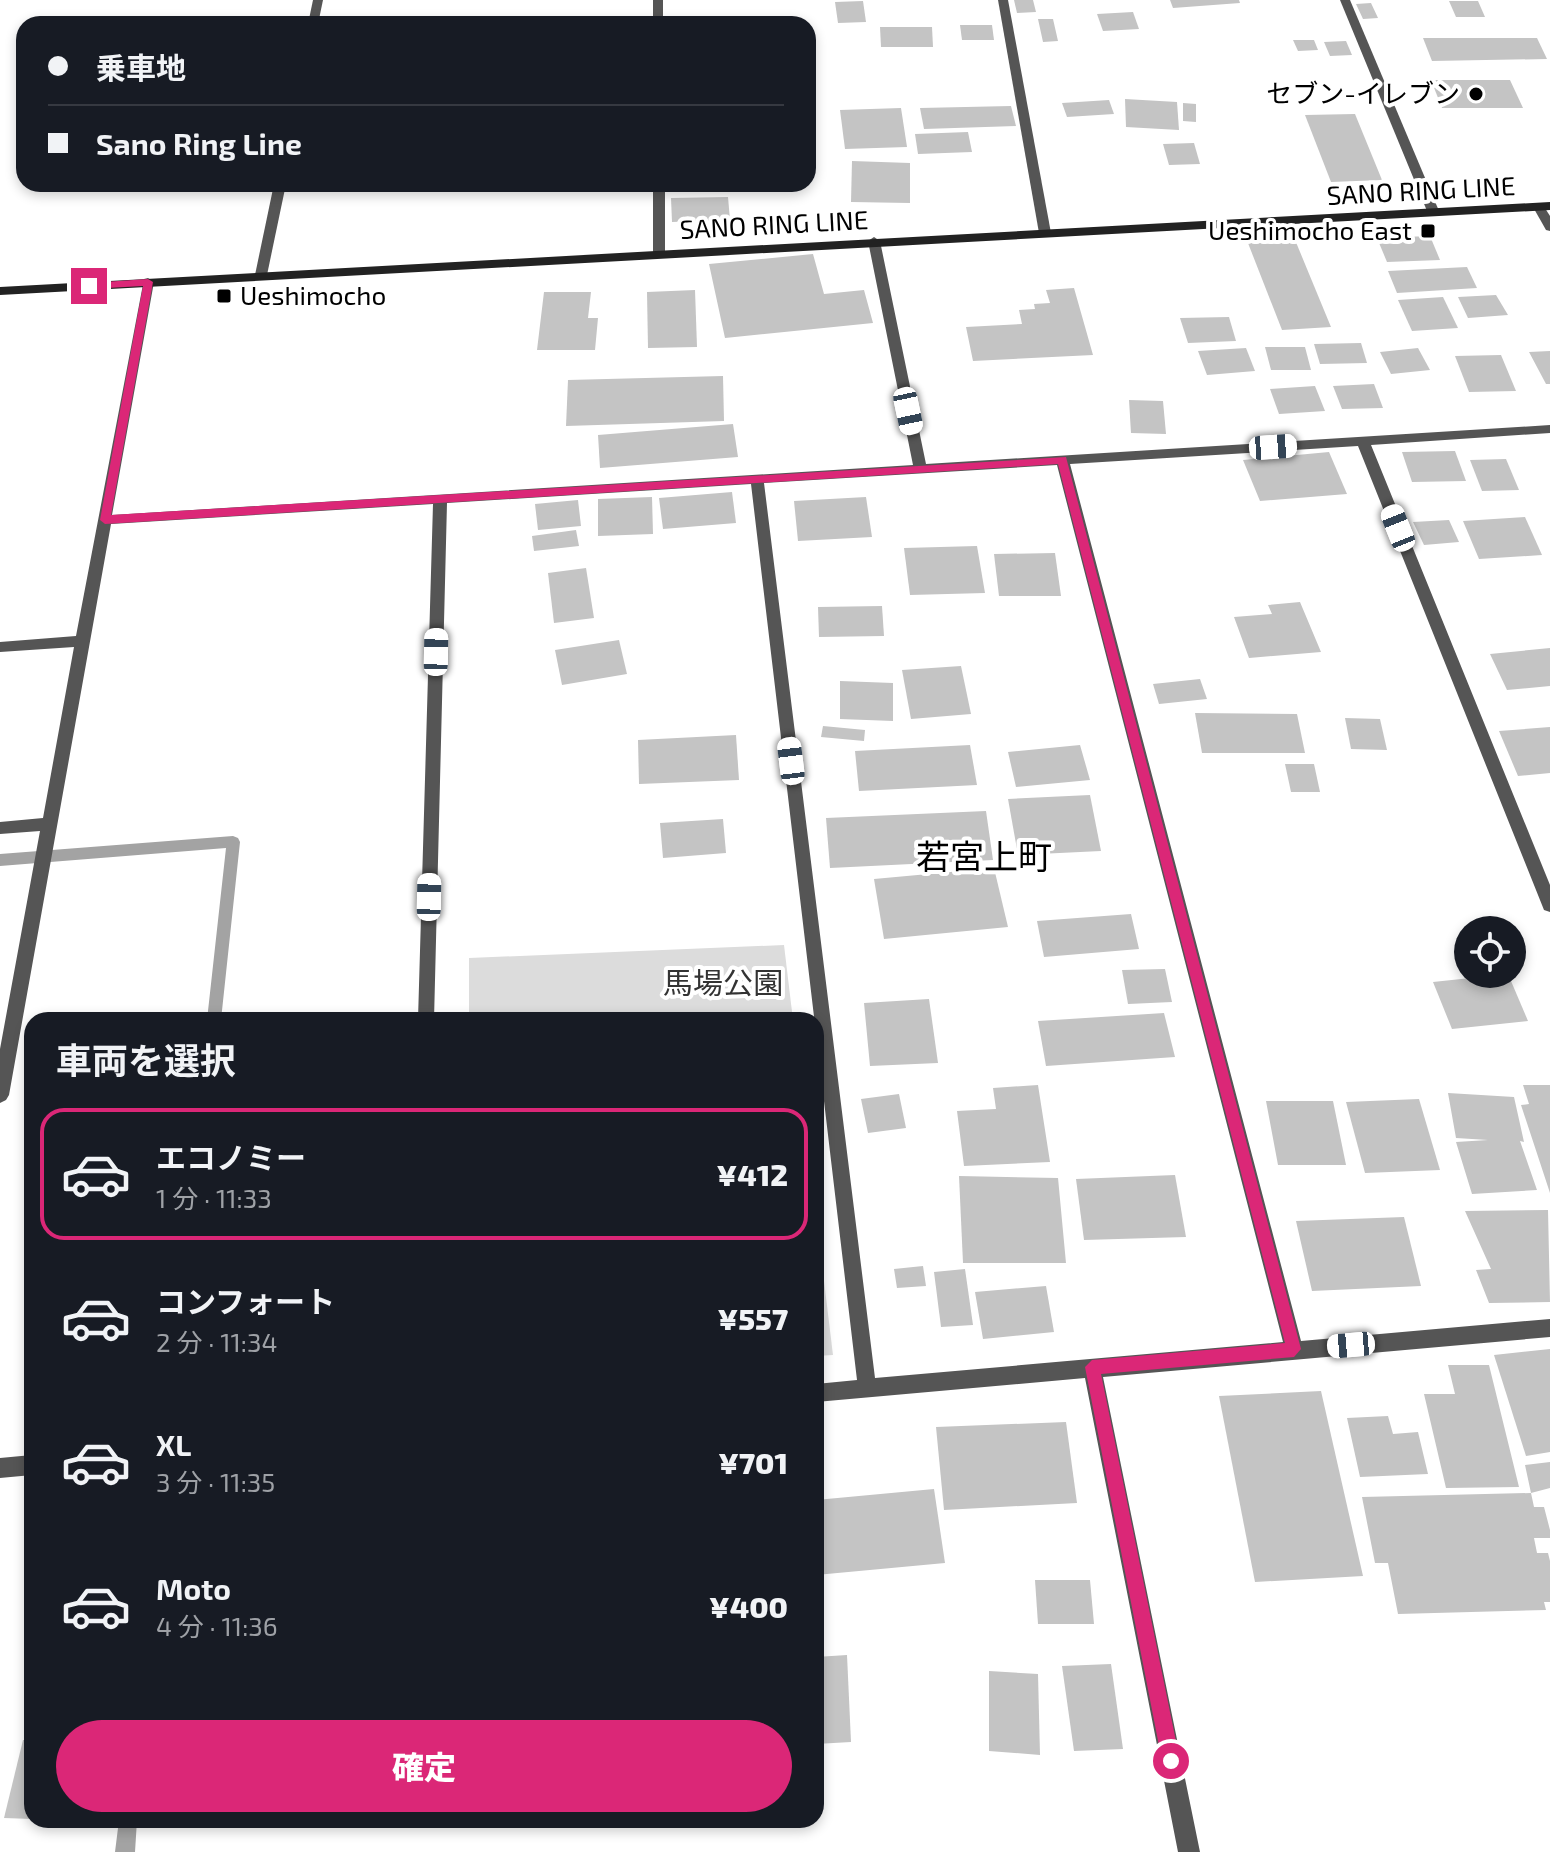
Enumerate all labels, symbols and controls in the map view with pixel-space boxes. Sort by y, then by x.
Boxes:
text: 乗車地 [96,49,186,85]
place label: セブン-イレブン [1266,77,1460,108]
marker: セブン-イレブン [1467,85,1485,103]
text: Sano Ring Line [96,125,302,161]
street label: SANO RING LINE [1326,169,1516,210]
street label: SANO RING LINE [679,203,869,244]
place label: Ueshimocho East [1208,214,1412,245]
marker: Ueshimocho East [1419,222,1437,240]
route end [71,268,107,304]
place label: Ueshimocho [240,279,386,310]
marker: Ueshimocho [215,287,233,305]
car [891,385,925,437]
car [1248,433,1298,461]
car [1378,501,1418,555]
car [424,628,448,676]
car [776,736,806,786]
district label: 若宮上町 [916,835,1052,876]
car [417,873,441,921]
map controls [1454,916,1526,988]
button: locate [1454,916,1526,988]
park label: 馬場公園 [663,964,783,1000]
text: 車両を選択 [56,1038,236,1081]
icon: car [60,1138,132,1210]
text: エコノミー [156,1139,306,1175]
text: ¥412 [717,1156,788,1192]
text: 1 分 · 11:33 [156,1182,272,1213]
icon: car [60,1282,132,1354]
text: コンフォート [156,1283,335,1319]
text: ¥557 [718,1300,788,1336]
text: 2 分 · 11:34 [156,1326,277,1357]
car [1326,1331,1376,1359]
icon: car [60,1426,132,1498]
text: XL [156,1426,191,1462]
text: ¥701 [718,1444,788,1480]
text: 3 分 · 11:35 [156,1466,275,1497]
icon: car [60,1570,132,1642]
text: Moto [156,1570,231,1606]
text: ¥400 [709,1588,788,1624]
text: 4 分 · 11:36 [156,1610,278,1641]
button: 確定 [56,1720,792,1812]
route start [1153,1743,1189,1779]

